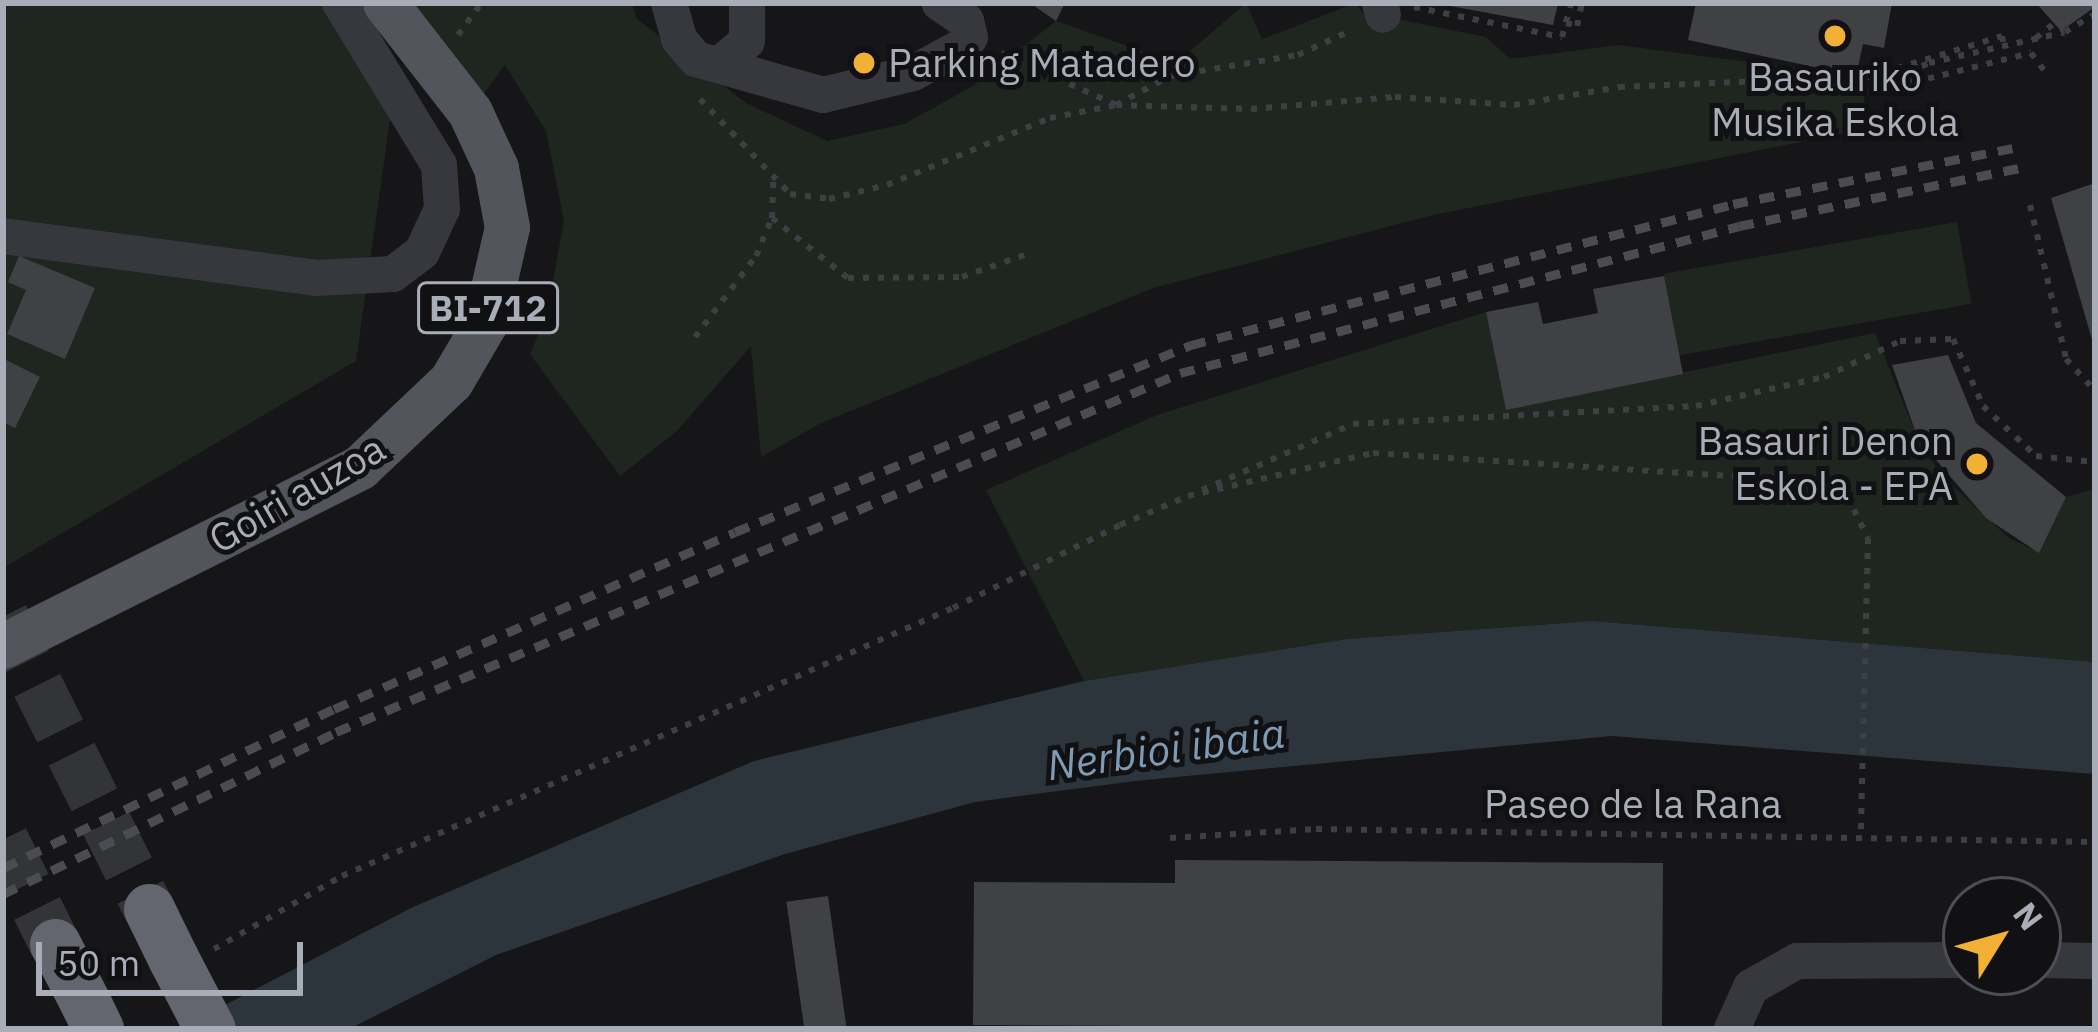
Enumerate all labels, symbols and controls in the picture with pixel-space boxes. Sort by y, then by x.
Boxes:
marker: Basauriko Musika Eskola [1822,23,1848,49]
place label: Parking Matadero [888,40,1196,86]
marker: Parking Matadero [851,50,877,76]
place label: Basauriko Musika Eskola [1711,55,1959,146]
road number: BI-712 [416,278,560,338]
place label: Basauri Denon Eskola - EPA [1698,419,1953,510]
street label: Goiri auzoa [201,425,393,563]
marker: Basauri Denon Eskola - EPA [1964,451,1990,477]
water label: Nerbioi ibaia [1044,707,1288,791]
street label: Paseo de la Rana [1484,781,1782,827]
north arrow [1942,876,2062,996]
text: N [2004,893,2053,938]
scale bar [42,918,309,992]
text: 50 m [57,939,140,986]

